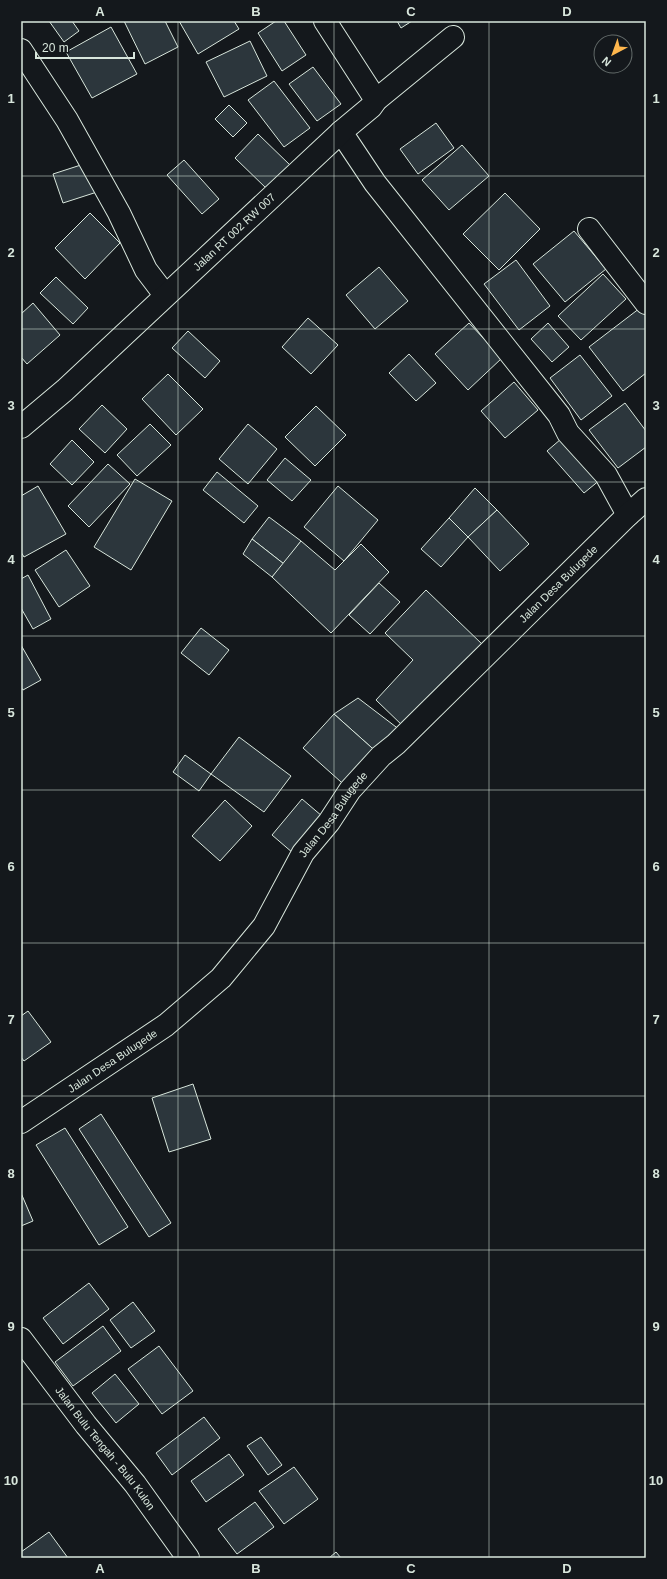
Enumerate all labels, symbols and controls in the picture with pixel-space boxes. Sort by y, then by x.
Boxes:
text: A [95,4,105,19]
text: B [251,4,261,19]
text: C [406,4,416,19]
text: D [562,4,572,19]
scale bar [36,34,134,60]
north arrow [593,34,633,74]
text: 20 m [42,41,69,55]
text: N [599,54,613,69]
text: 1 [7,91,15,106]
text: 1 [652,91,660,106]
street label: Jalan RT 002 RW 007 [191,191,278,273]
text: 2 [7,245,15,260]
text: 2 [652,245,660,260]
text: 3 [7,398,15,413]
text: 3 [652,398,660,413]
street label: Jalan Desa Bulugede [517,543,600,625]
text: 4 [7,552,15,567]
text: 4 [652,552,660,567]
text: 5 [7,705,15,720]
text: 5 [652,705,660,720]
street label: Jalan Desa Bulugede [296,769,370,859]
text: 6 [7,859,15,874]
text: 6 [652,859,660,874]
text: 7 [7,1012,15,1027]
text: 7 [652,1012,660,1027]
street label: Jalan Desa Bulugede [66,1027,159,1095]
text: 8 [7,1166,15,1181]
text: 8 [652,1166,660,1181]
text: 9 [7,1319,15,1334]
text: 9 [652,1319,660,1334]
street label: Jalan Bulu Tengah - Bulu Kulon [53,1384,157,1512]
text: 10 [4,1473,18,1488]
text: 10 [649,1473,663,1488]
text: A [95,1561,105,1576]
text: B [251,1561,261,1576]
text: C [406,1561,416,1576]
text: D [562,1561,572,1576]

